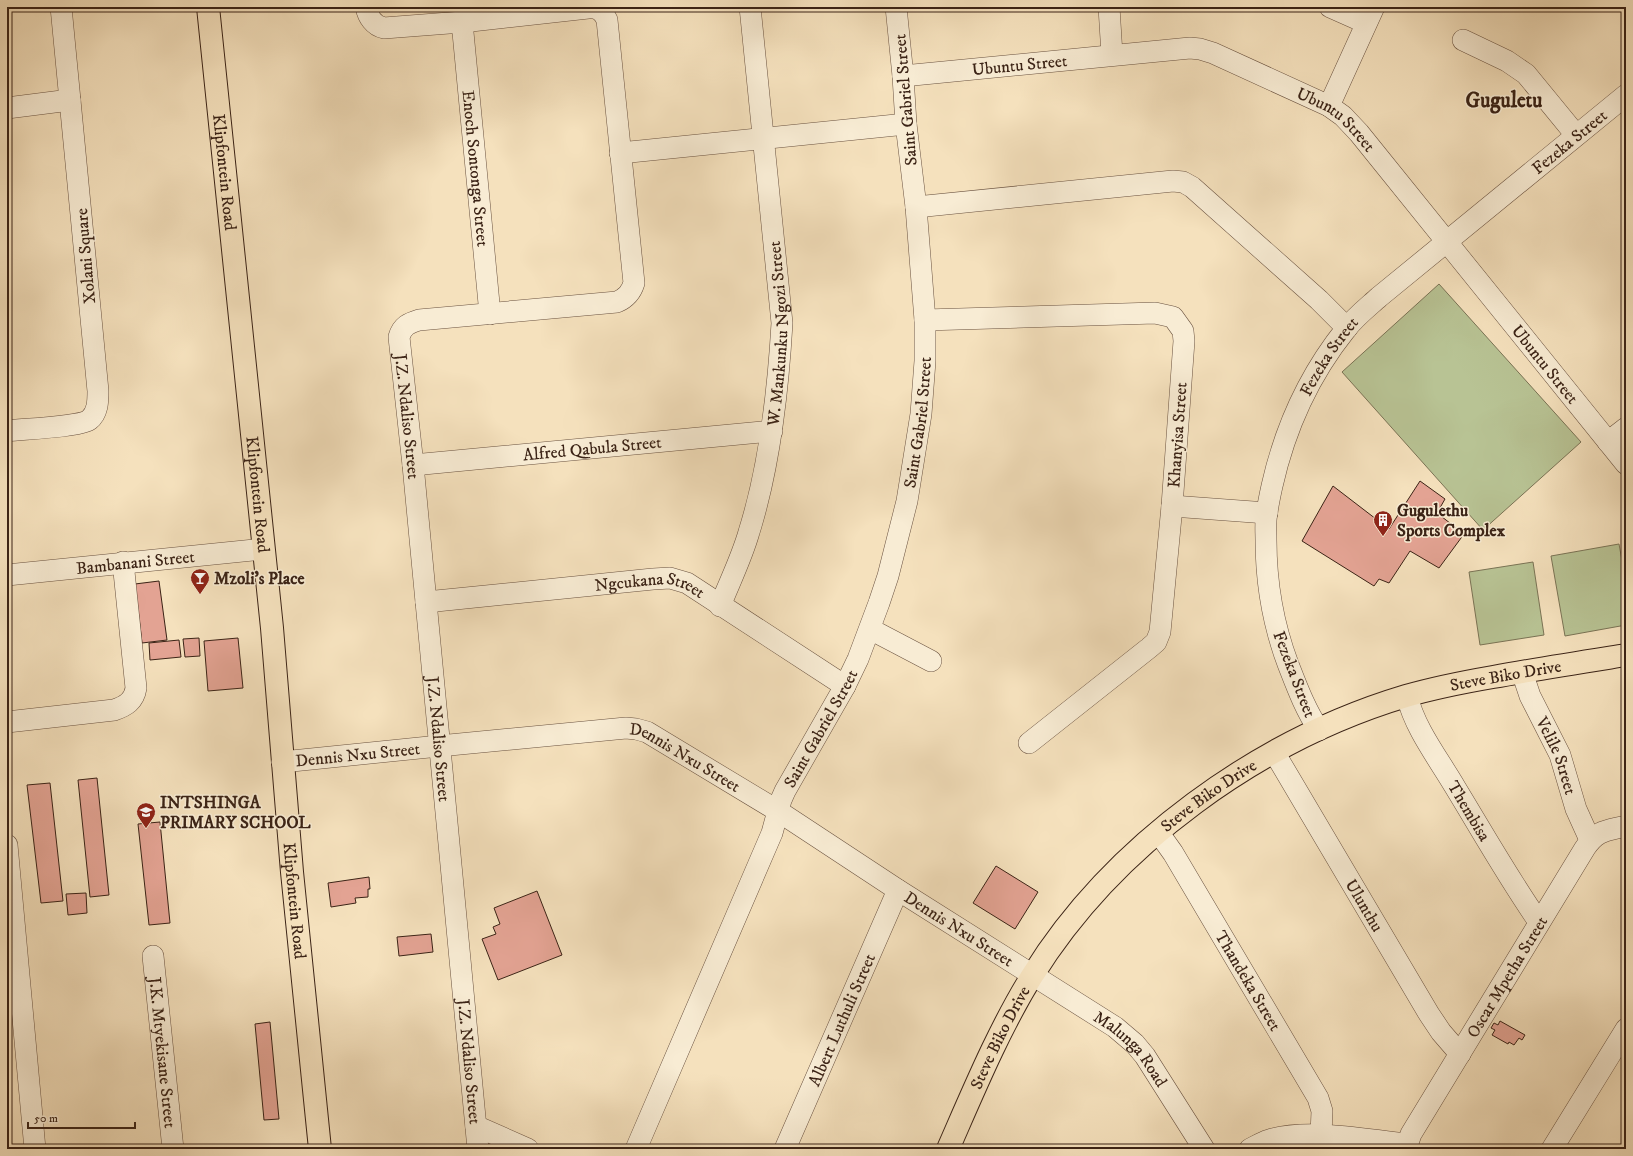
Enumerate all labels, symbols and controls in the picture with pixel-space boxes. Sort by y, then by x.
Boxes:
street label: Saint Gabriel Street [889,33,923,167]
street label: Ubuntu Street [971,50,1069,81]
street label: Ubuntu Street [1293,83,1380,157]
district label: Guguletu [1466,88,1543,114]
street label: Enoch Sontonga Street [457,89,494,248]
street label: Fezeka Street [1528,105,1612,180]
street label: Klipfontein Road [207,113,241,232]
street label: Xolani Square [71,207,101,305]
street label: W. Mankunku Ngozi Street [762,240,794,429]
street label: Fezeka Street [1295,312,1364,400]
street label: Ubuntu Street [1506,321,1584,409]
street label: J.Z. Ndaliso Street [389,351,424,481]
street label: Saint Gabriel Street [899,356,937,490]
street label: Khanyisa Street [1163,381,1193,489]
street label: Alfred Qabula Street [522,431,663,467]
street label: Klipfontein Road [240,435,274,554]
place label: Gugulethu Sports Complex [1397,500,1506,542]
building icon: Gugulethu Sports Complex [1372,509,1394,537]
street label: Bambanani Street [75,546,196,580]
bar icon: Mzoli's Place [189,567,211,595]
place label: Mzoli's Place [214,568,305,590]
street label: Ngcukana Street [594,568,709,604]
street label: Fezeka Street [1267,628,1321,721]
street label: Steve Biko Drive [1448,656,1563,697]
street label: Saint Gabriel Street [779,666,863,792]
street label: J.Z. Ndaliso Street [421,673,455,803]
street label: Velile Street [1530,712,1581,798]
street label: Dennis Nxu Street [628,718,745,798]
street label: Dennis Nxu Street [294,738,422,773]
street label: Steve Biko Drive [1156,755,1261,837]
street label: Thembisa [1442,777,1495,846]
place label: INTSHINGA PRIMARY SCHOOL [160,792,311,834]
school or university icon: INTSHINGA PRIMARY SCHOOL [135,801,157,829]
street label: Klipfontein Road [278,842,311,961]
street label: Ulunthu [1340,875,1388,936]
street label: Dennis Nxu Street [900,887,1018,972]
street label: Oscar Mpetha Street [1462,912,1553,1042]
street label: Thandeka Street [1209,927,1286,1036]
street label: Albert Luthuli Street [804,950,881,1090]
street label: J.K. Mtyekisane Street [143,974,181,1130]
street label: Steve Biko Drive [966,982,1036,1093]
street label: J.Z. Ndaliso Street [452,996,486,1126]
street label: Malunga Road [1089,1006,1172,1092]
scale bar [28,1104,135,1130]
text: 50 m [34,1111,58,1126]

